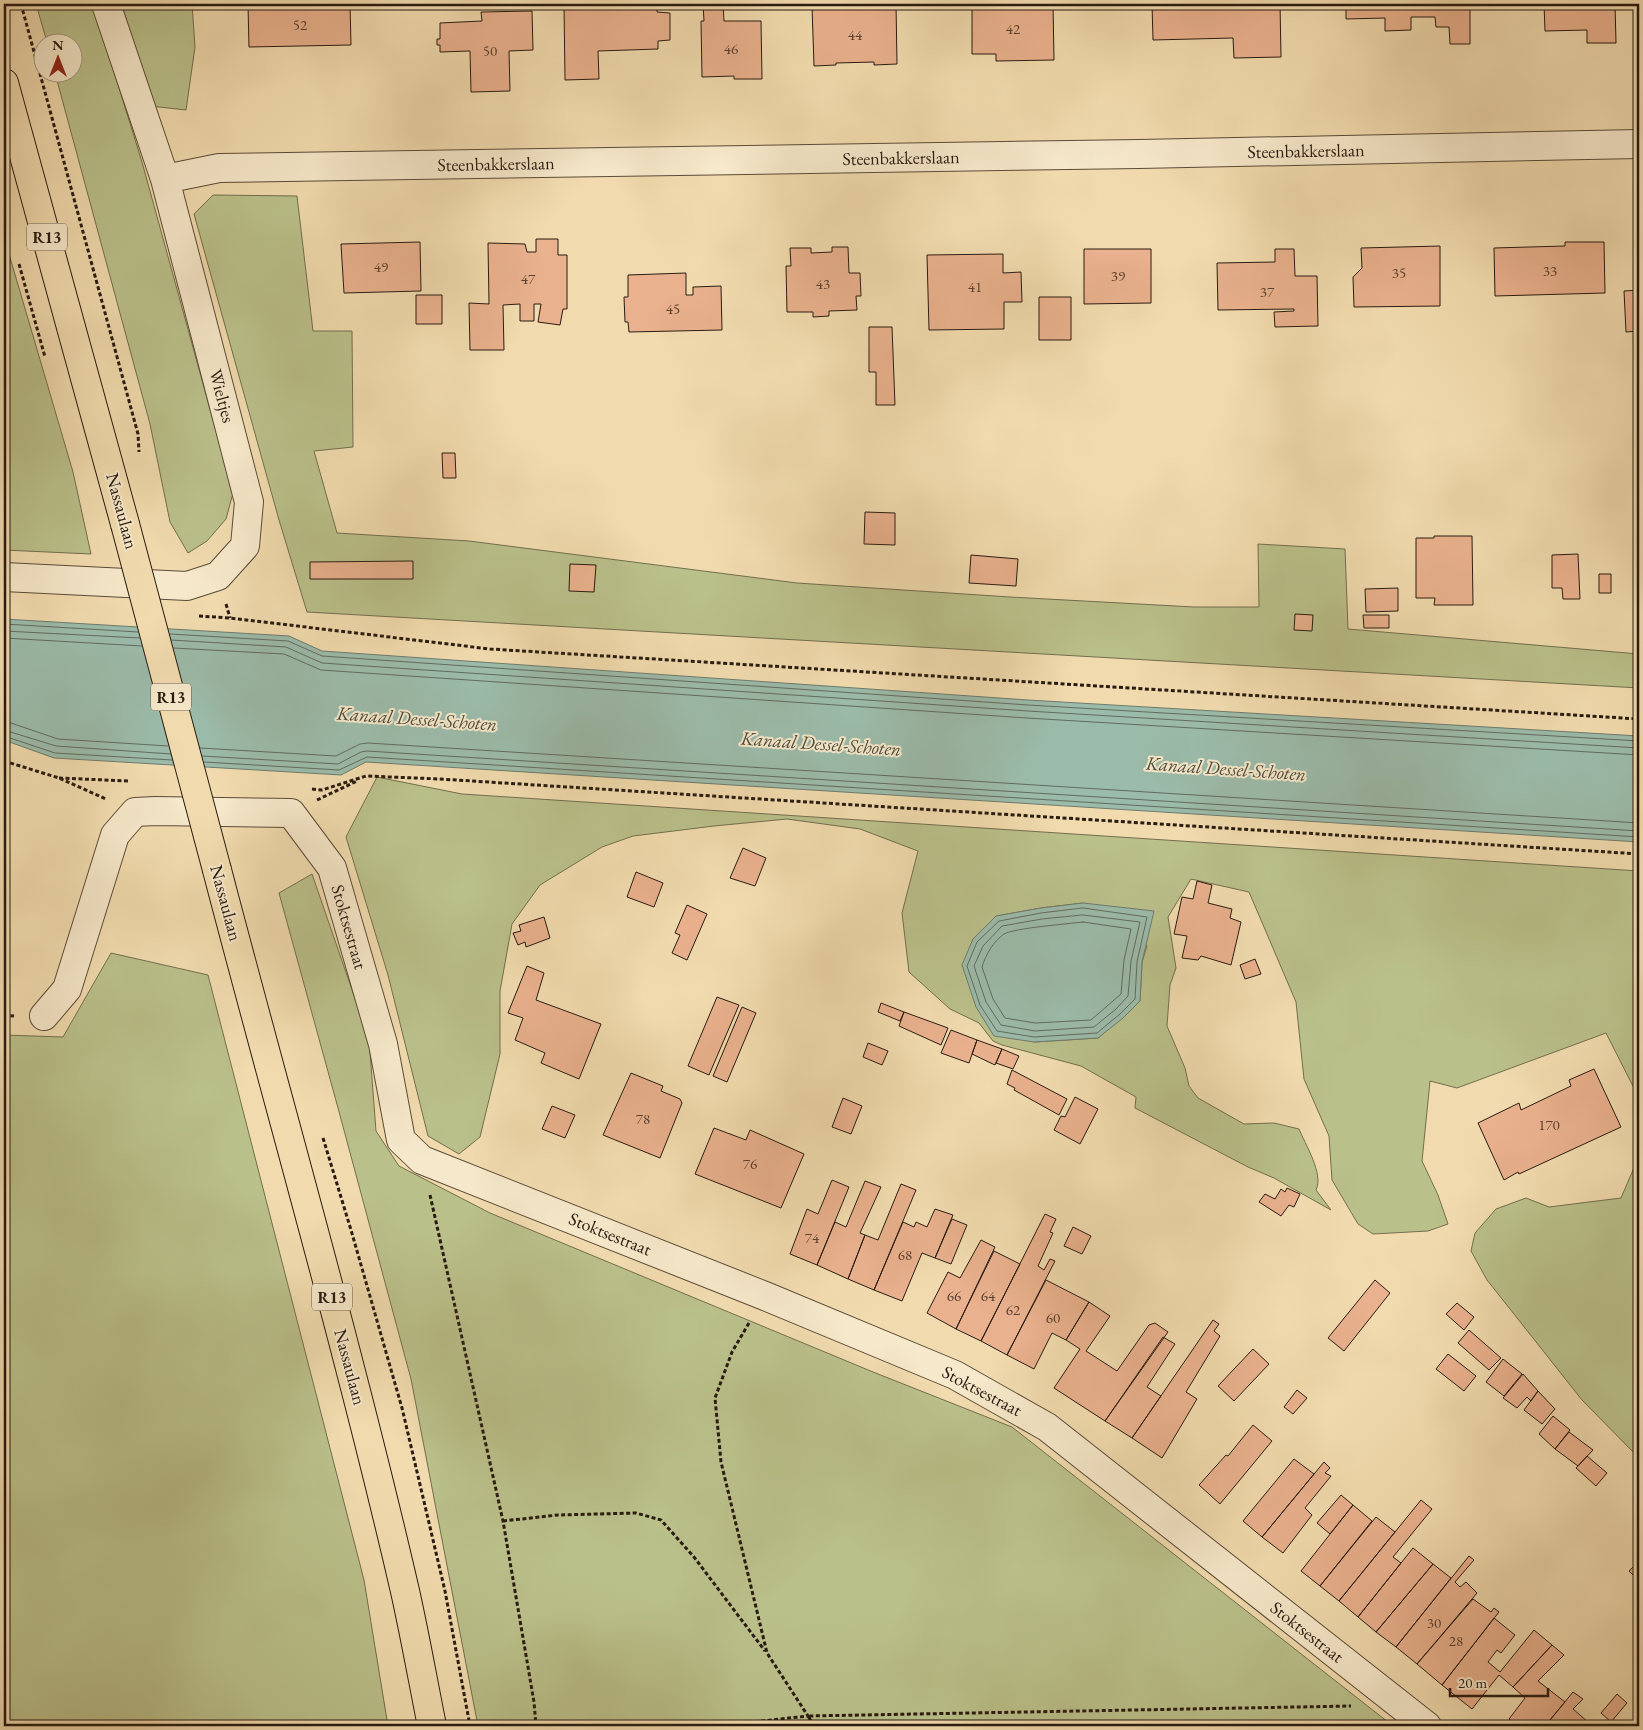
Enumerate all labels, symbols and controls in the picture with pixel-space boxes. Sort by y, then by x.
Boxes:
house number: 52 [293,15,308,34]
house number: 42 [1006,19,1021,38]
house number: 44 [848,25,863,44]
north arrow [32,32,82,82]
text: N [52,36,64,54]
house number: 46 [724,39,738,58]
house number: 50 [483,41,497,60]
street label: Steenbakkerslaan [1247,138,1365,163]
street label: Steenbakkerslaan [842,145,960,170]
street label: Steenbakkerslaan [437,151,555,176]
road number: R13 [27,223,67,250]
house number: 49 [374,257,388,276]
house number: 33 [1543,261,1557,280]
house number: 35 [1392,263,1406,282]
house number: 39 [1111,266,1125,285]
house number: 47 [521,269,536,288]
house number: 43 [816,274,830,293]
house number: 41 [968,277,982,296]
house number: 37 [1260,282,1275,301]
house number: 45 [666,299,680,318]
street label: Wieltjes [204,367,241,425]
street label: Nassaulaan [101,470,144,552]
road number: R13 [151,684,191,710]
water label: Kanaal Dessel-Schoten [335,700,498,737]
water label: Kanaal Dessel-Schoten [739,725,902,762]
water label: Kanaal Dessel-Schoten [1144,750,1307,787]
street label: Nassaulaan [205,862,248,944]
street label: Stoktsestraat [326,882,373,972]
house number: 78 [636,1109,650,1128]
house number: 170 [1538,1115,1560,1134]
house number: 76 [743,1154,757,1173]
street label: Stoktsestraat [566,1207,655,1261]
house number: 74 [805,1228,820,1247]
house number: 68 [898,1245,912,1264]
road number: R13 [312,1284,352,1310]
house number: 66 [947,1286,961,1305]
house number: 64 [981,1286,996,1305]
house number: 62 [1006,1300,1021,1319]
house number: 60 [1046,1308,1060,1327]
street label: Nassaulaan [329,1326,372,1408]
street label: Stoktsestraat [938,1360,1026,1421]
street label: Stoktsestraat [1266,1596,1349,1668]
house number: 30 [1427,1613,1441,1632]
house number: 28 [1449,1631,1463,1650]
scale bar [1450,1665,1548,1697]
text: 20 m [1458,1673,1487,1692]

